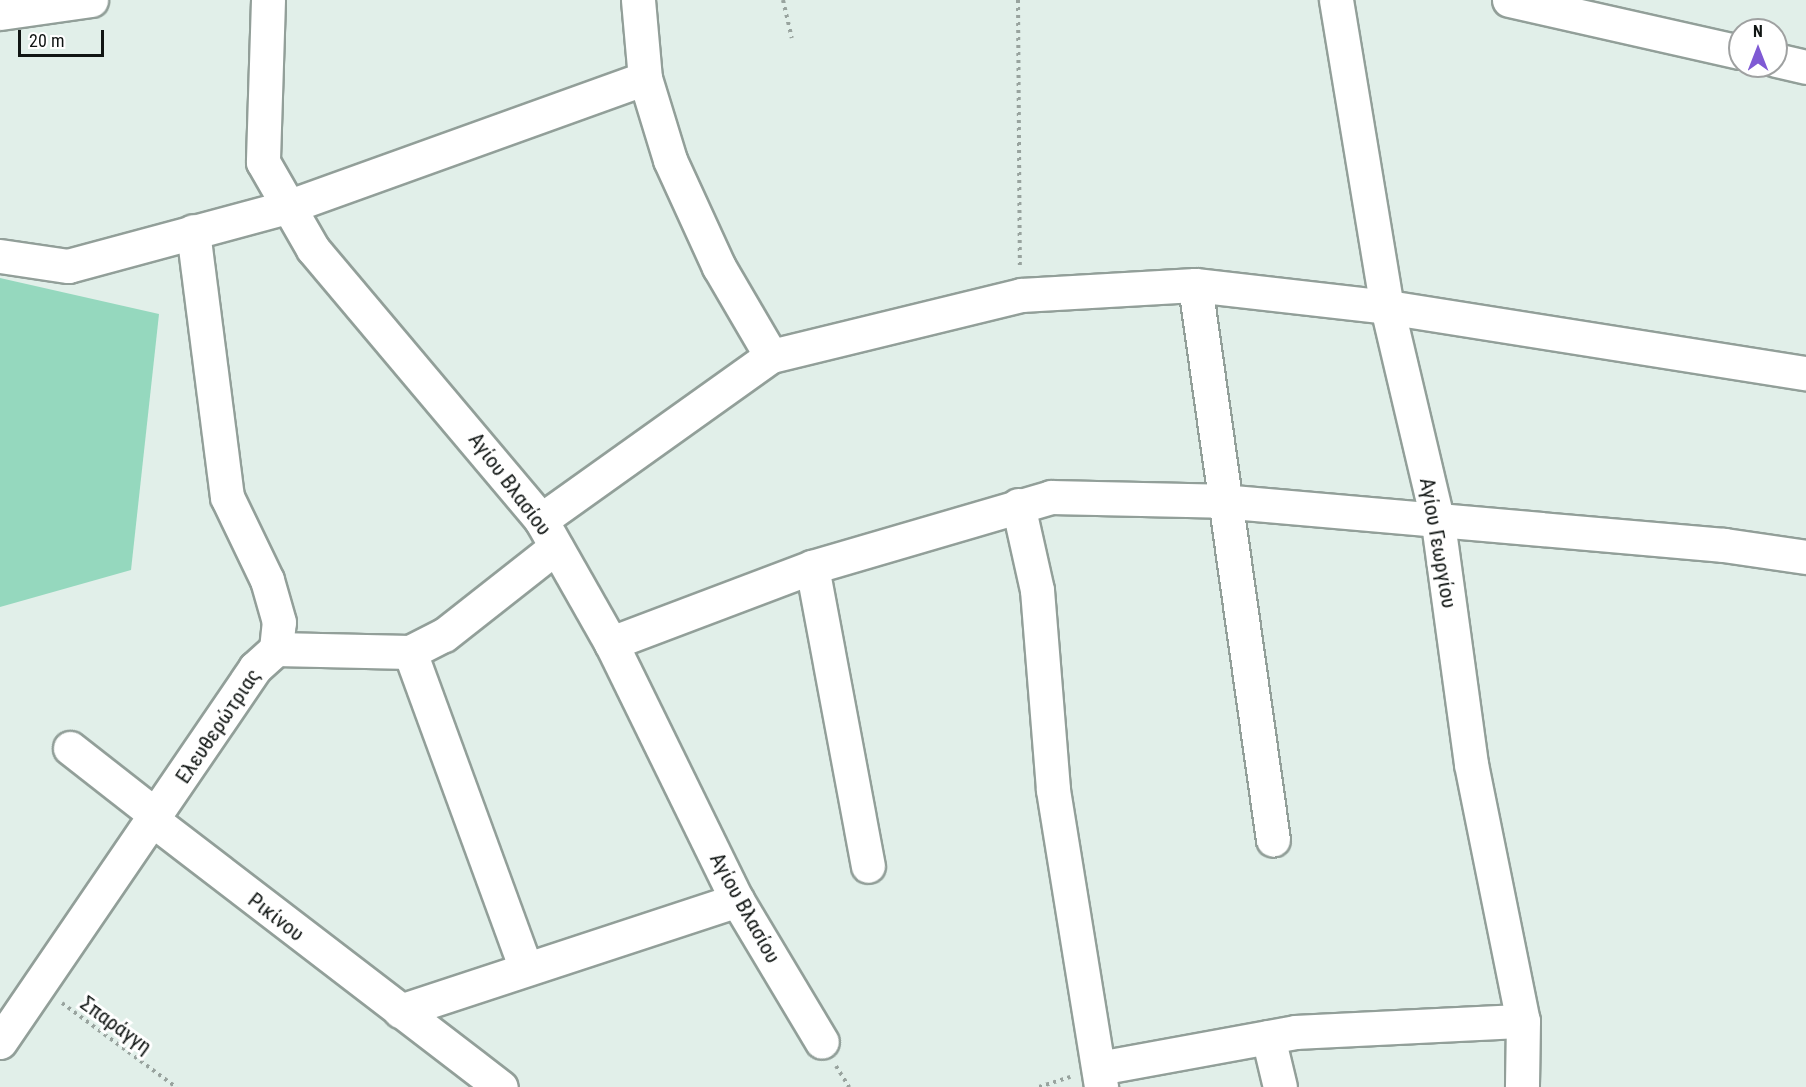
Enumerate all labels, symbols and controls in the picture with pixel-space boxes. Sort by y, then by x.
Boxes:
scale bar [21,18,106,56]
north arrow [1728,18,1788,78]
text: N [1753,22,1763,41]
text: 20 m [29,30,64,51]
street label: Αγίου Βλασίου [463,428,557,540]
street label: Αγίου Γεωργίου [1414,476,1462,610]
street label: Ελευθερώτριας [170,664,266,788]
street label: Αγίου Βλασίου [704,848,786,968]
street label: Ρικίνου [243,887,309,947]
street label: Σπαράγγη [75,991,157,1059]

